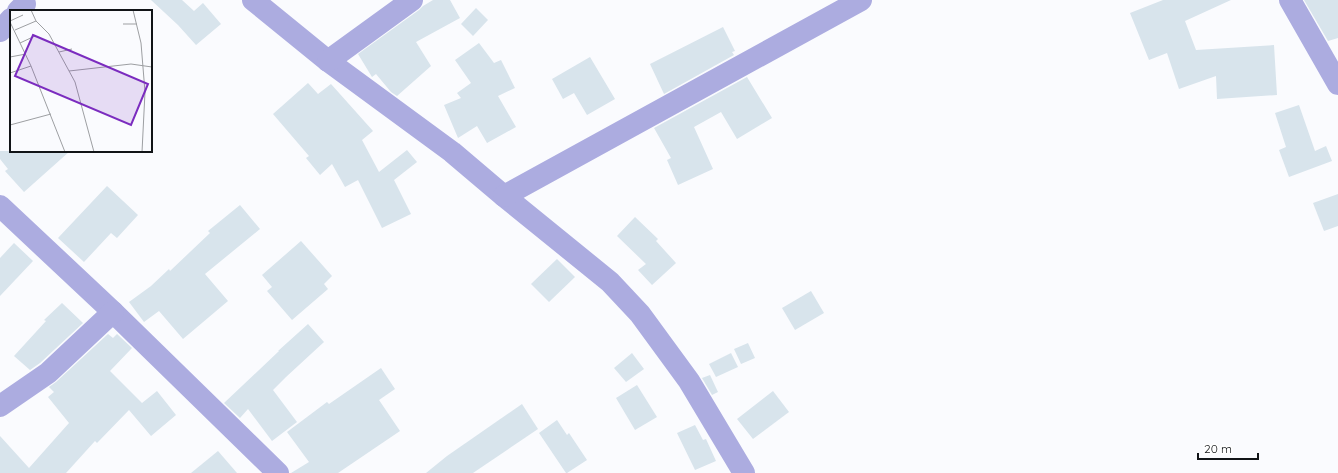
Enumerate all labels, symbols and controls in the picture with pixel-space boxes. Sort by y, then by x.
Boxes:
inset map [10,10,152,152]
scale bar [1198,435,1258,461]
text: 20 m [1204,441,1232,456]

